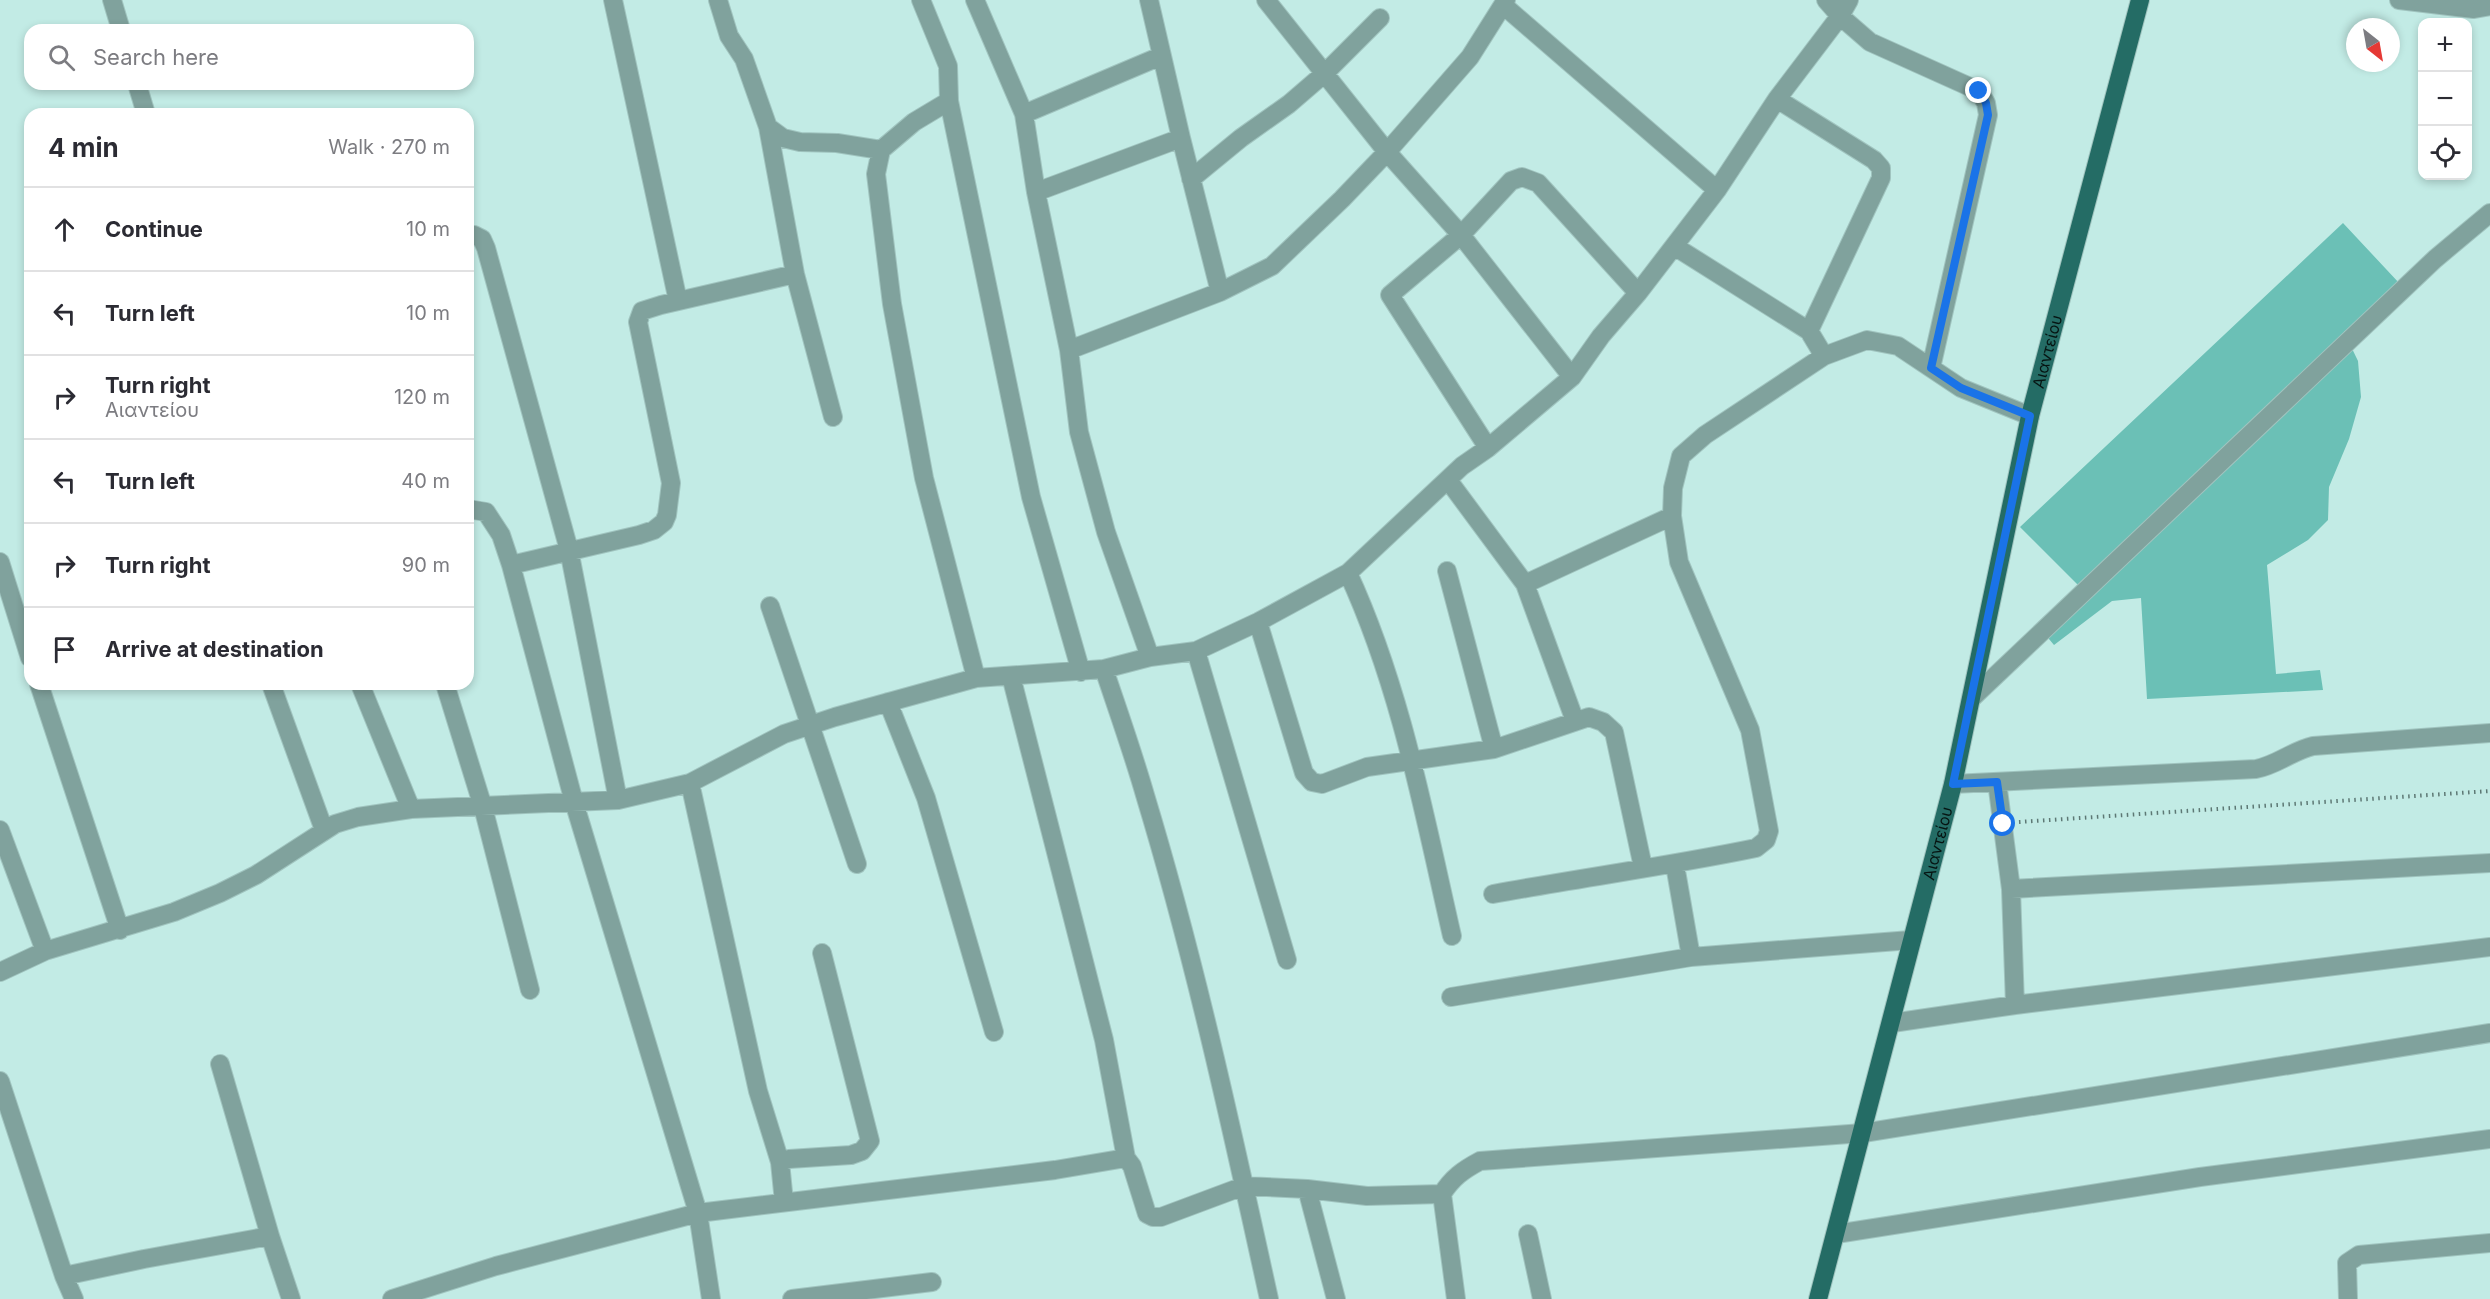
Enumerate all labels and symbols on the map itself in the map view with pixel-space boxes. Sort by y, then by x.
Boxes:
north arrow [2346,18,2400,72]
route end [1965,77,1991,103]
street label: Αιαντείου [2028,313,2066,390]
street label: Αιαντείου [1918,804,1957,882]
route start [1989,810,2015,836]

